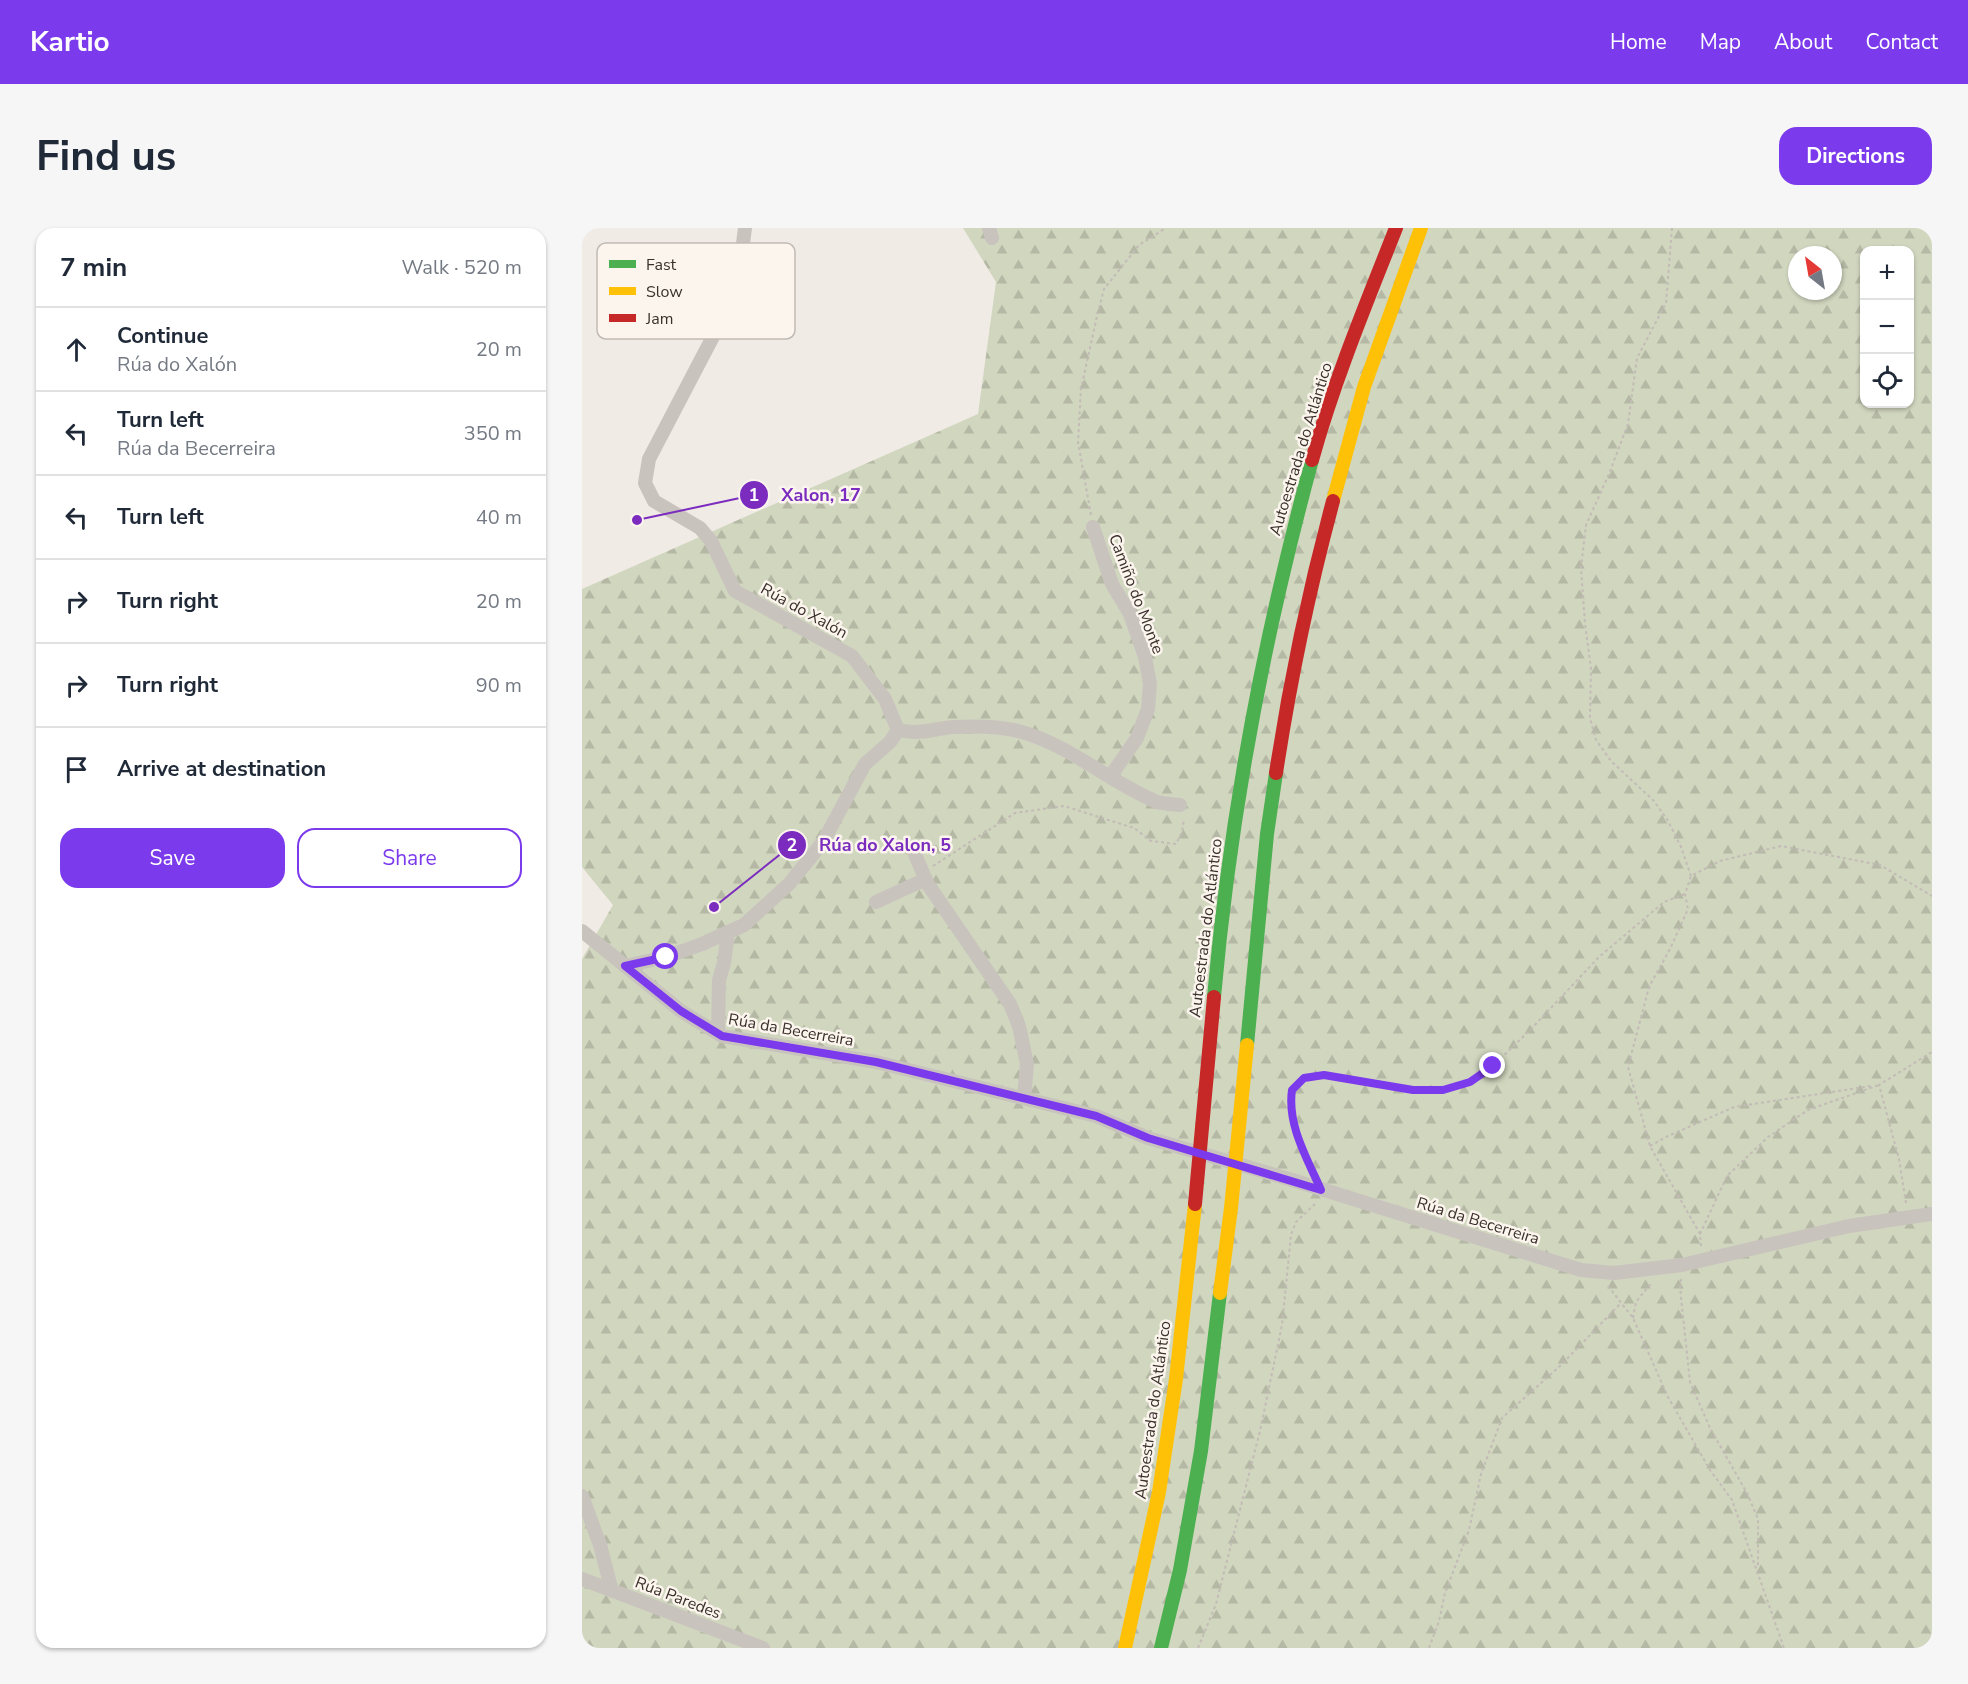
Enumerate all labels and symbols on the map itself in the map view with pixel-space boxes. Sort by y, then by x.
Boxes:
legend [597,243,795,339]
north arrow [1788,246,1842,300]
text: Fast [646,254,677,276]
text: Slow [646,281,683,303]
text: Jam [645,308,673,330]
street label: Autoestrada do Atlántico [1264,360,1338,538]
callout: Xalon, 17 [739,477,872,513]
text: 1 [749,483,759,507]
text: Xalon, 17 [780,483,861,507]
street label: Camiño do Monte [1103,531,1169,657]
street label: Rúa do Xalón [757,578,851,644]
callout: Rúa do Xalon, 5 [777,827,963,863]
text: 2 [787,833,797,857]
text: Rúa do Xalon, 5 [819,833,951,857]
street label: Autoestrada do Atlántico [1184,837,1228,1019]
route start [652,943,678,969]
street label: Rúa da Becerreira [727,1008,855,1052]
route end [1479,1052,1505,1078]
street label: Rúa da Becerreira [1414,1192,1542,1250]
street label: Autoestrada do Atlántico [1130,1319,1176,1501]
street label: Rúa Paredes [632,1572,724,1624]

